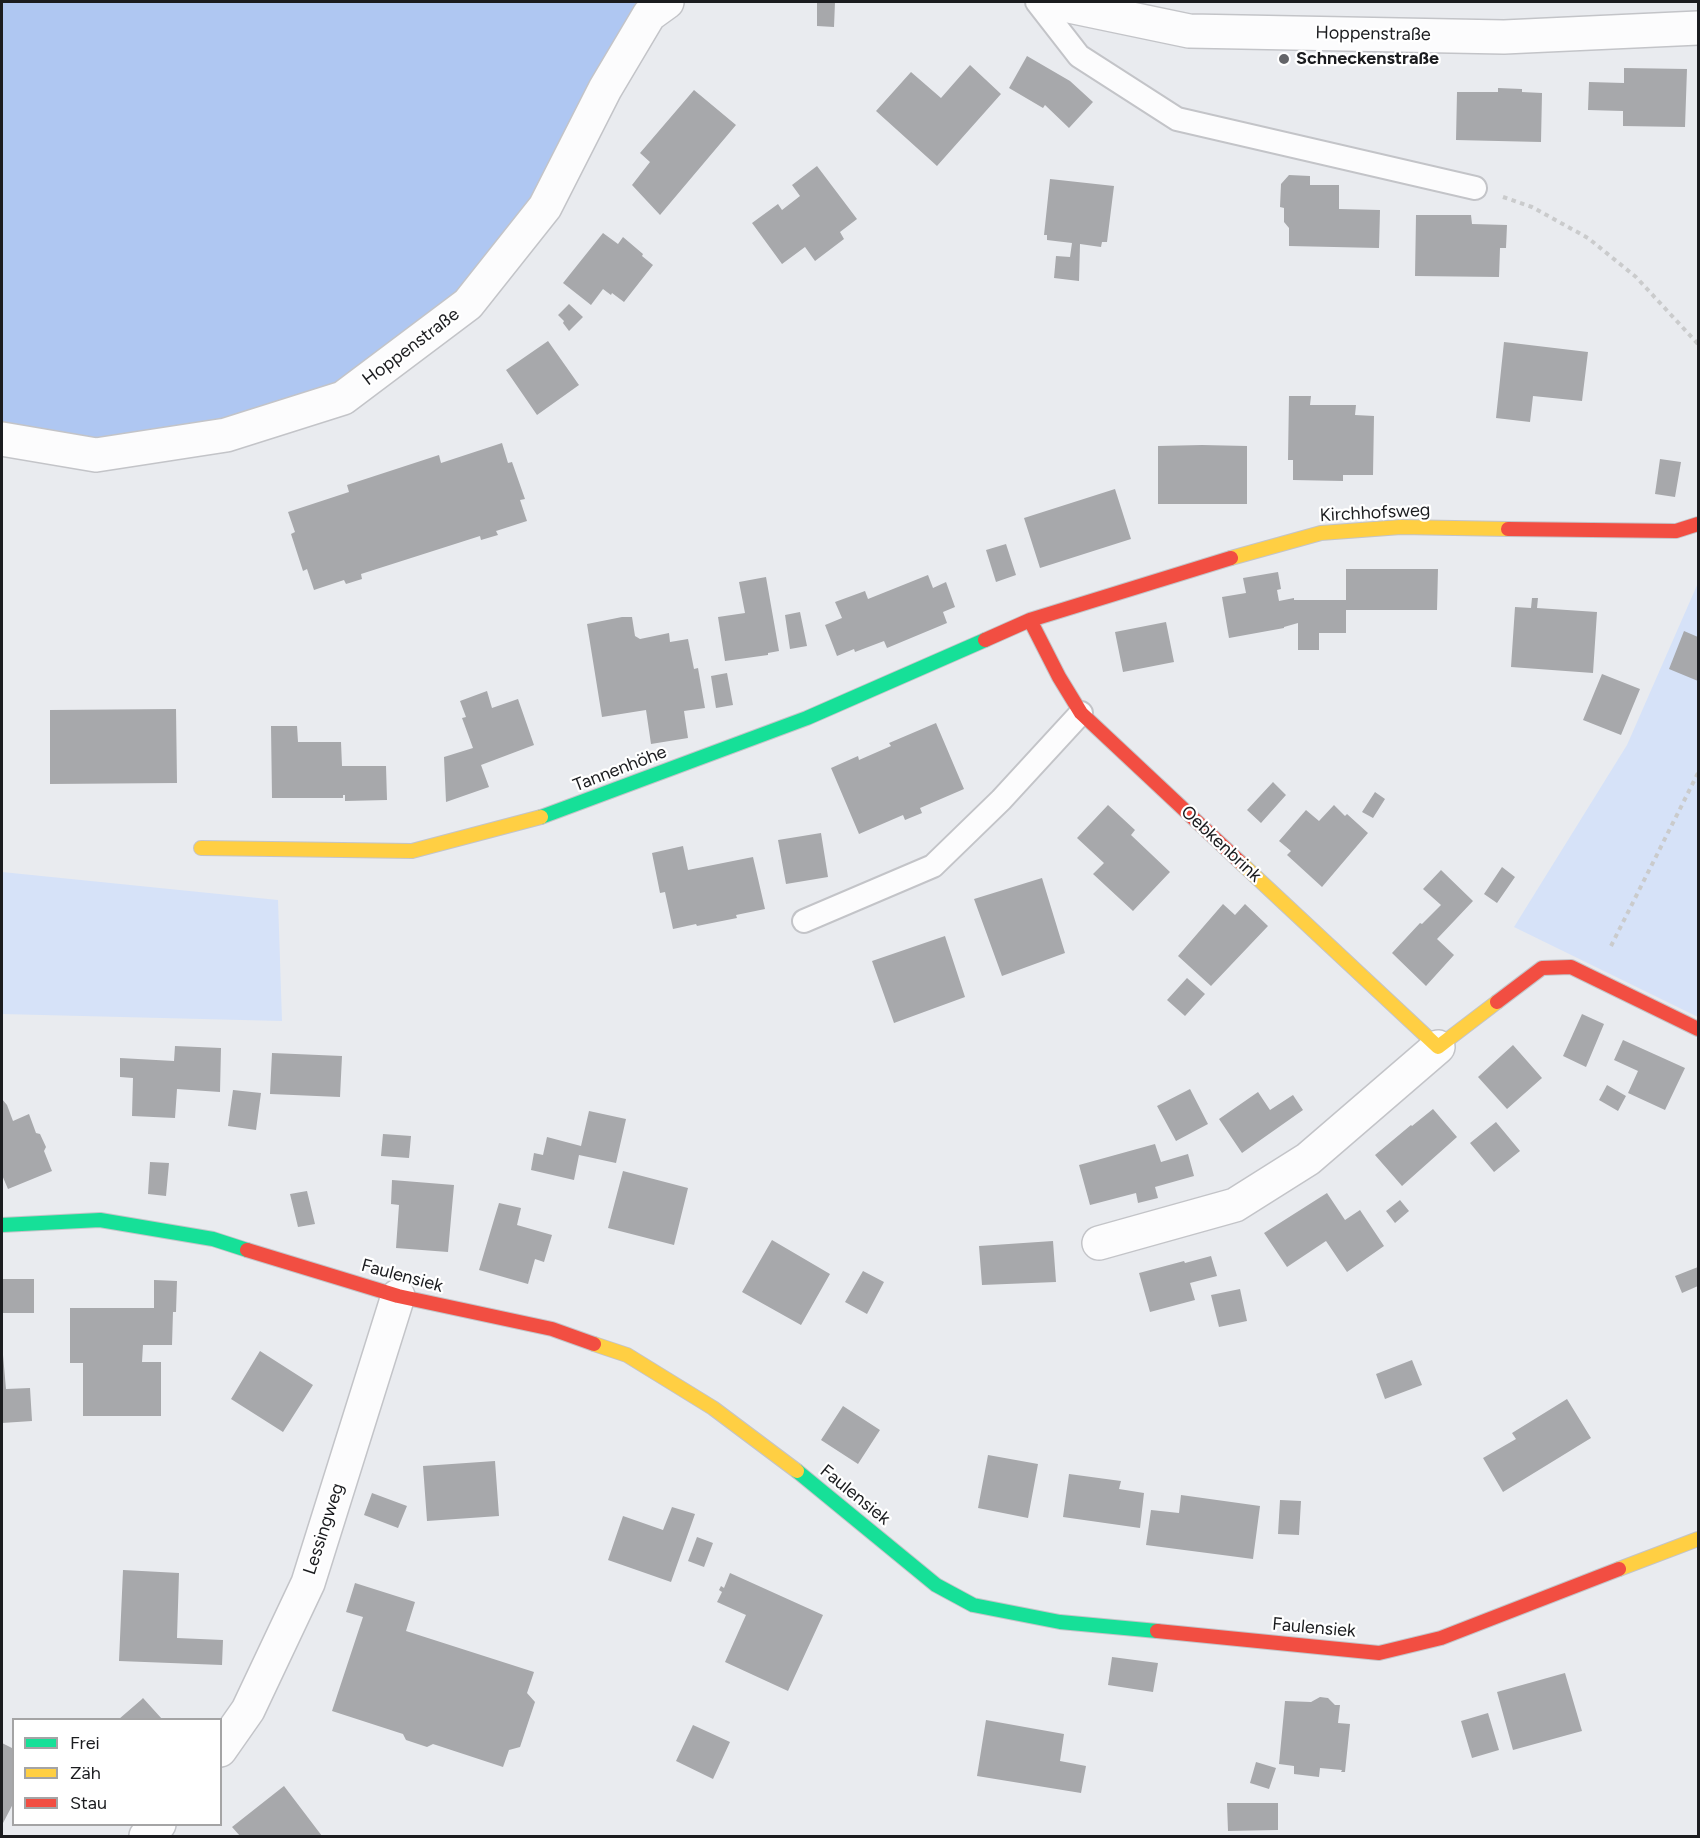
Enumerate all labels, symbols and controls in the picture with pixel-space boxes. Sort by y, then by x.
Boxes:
street label: Hoppenstraße [1315,22,1431,46]
place label: Schneckenstraße [1296,48,1439,70]
marker: Schneckenstraße [1277,52,1291,66]
street label: Hoppenstraße [358,304,464,390]
street label: Kirchhofsweg [1319,499,1431,527]
street label: Tannenhöhe [570,741,670,797]
street label: Oebkenbrink [1176,801,1266,887]
street label: Faulensiek [359,1255,445,1297]
street label: Faulensiek [816,1460,894,1530]
street label: Lessingweg [299,1480,349,1578]
street label: Faulensiek [1271,1614,1357,1642]
legend [12,1718,222,1826]
text: Frei [70,1732,100,1754]
text: Zäh [70,1762,101,1784]
text: Stau [70,1792,107,1814]

